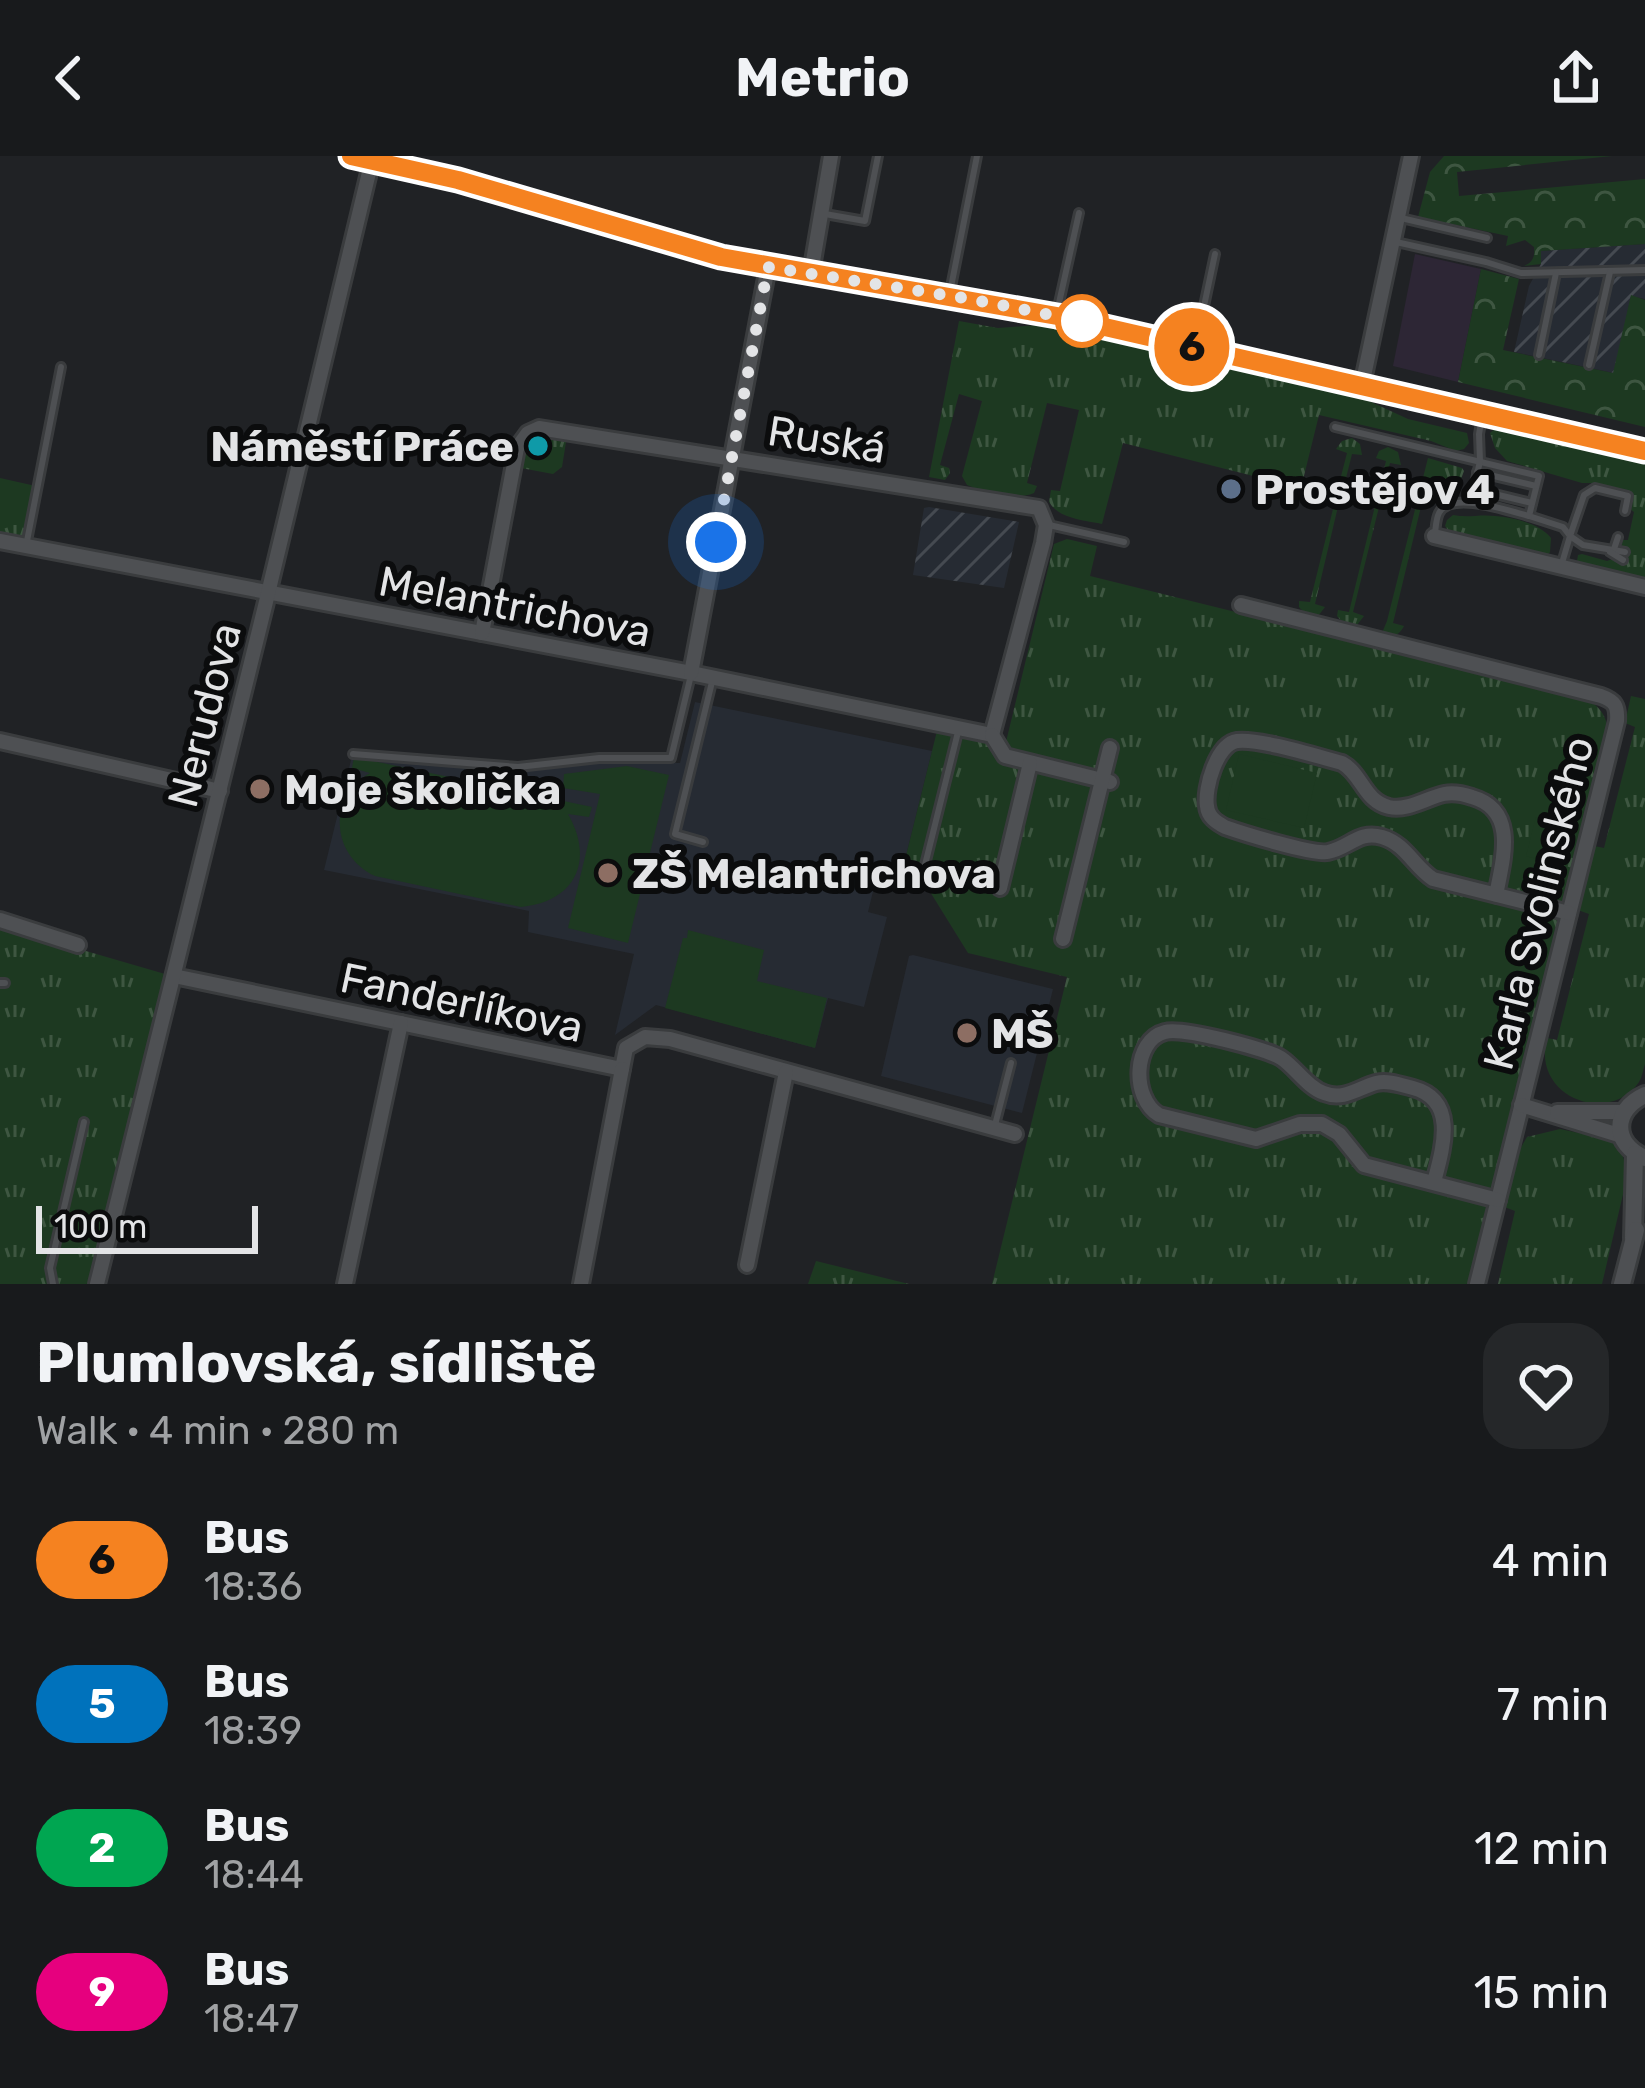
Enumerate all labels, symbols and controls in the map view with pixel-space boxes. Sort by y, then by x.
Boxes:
icon: back [36,45,102,111]
icon: share [1543,45,1609,111]
text: Metrio [735,46,910,110]
unlabelled marker [1057,296,1107,346]
line badge: 6 [1153,308,1231,386]
text: 6 [1178,322,1206,372]
street label: Ruská [764,406,889,474]
place label: Náměstí Práce [210,422,514,472]
marker: Náměstí Práce [525,433,551,459]
place label: Prostějov 4 [1255,465,1495,515]
marker: Prostějov 4 [1218,476,1244,502]
your location [686,512,746,572]
street label: Melantrichova [375,556,655,658]
street label: Nerudova [158,618,252,812]
street label: Karla Svolinského [1473,732,1605,1075]
place label: Moje školička [284,765,561,815]
marker: Moje školička [247,776,273,802]
place label: ZŠ Melantrichova [632,849,996,899]
marker: ZŠ Melantrichova [595,860,621,886]
street label: Fanderlíkova [336,953,588,1053]
place label: MŠ [991,1009,1054,1059]
marker: MŠ [954,1020,980,1046]
scale bar [36,1200,258,1253]
text: 100 m [54,1207,147,1246]
button: heart [1483,1323,1609,1449]
text: Plumlovská, sídliště [36,1329,597,1396]
text: Walk · 4 min · 280 m [36,1408,399,1454]
text: Bus [204,1511,289,1564]
text: 4 min [1492,1534,1609,1587]
text: 6 [88,1535,116,1585]
text: 18:36 [204,1564,302,1610]
text: Bus [204,1655,289,1708]
text: 7 min [1497,1678,1609,1731]
text: 5 [88,1679,116,1729]
text: 18:39 [204,1708,302,1754]
text: Bus [204,1799,289,1852]
text: 12 min [1474,1822,1609,1875]
text: 2 [88,1823,116,1873]
text: 18:44 [204,1852,304,1898]
text: Bus [204,1943,289,1996]
text: 15 min [1474,1966,1609,2019]
text: 9 [89,1967,115,2017]
text: 18:47 [204,1996,299,2042]

